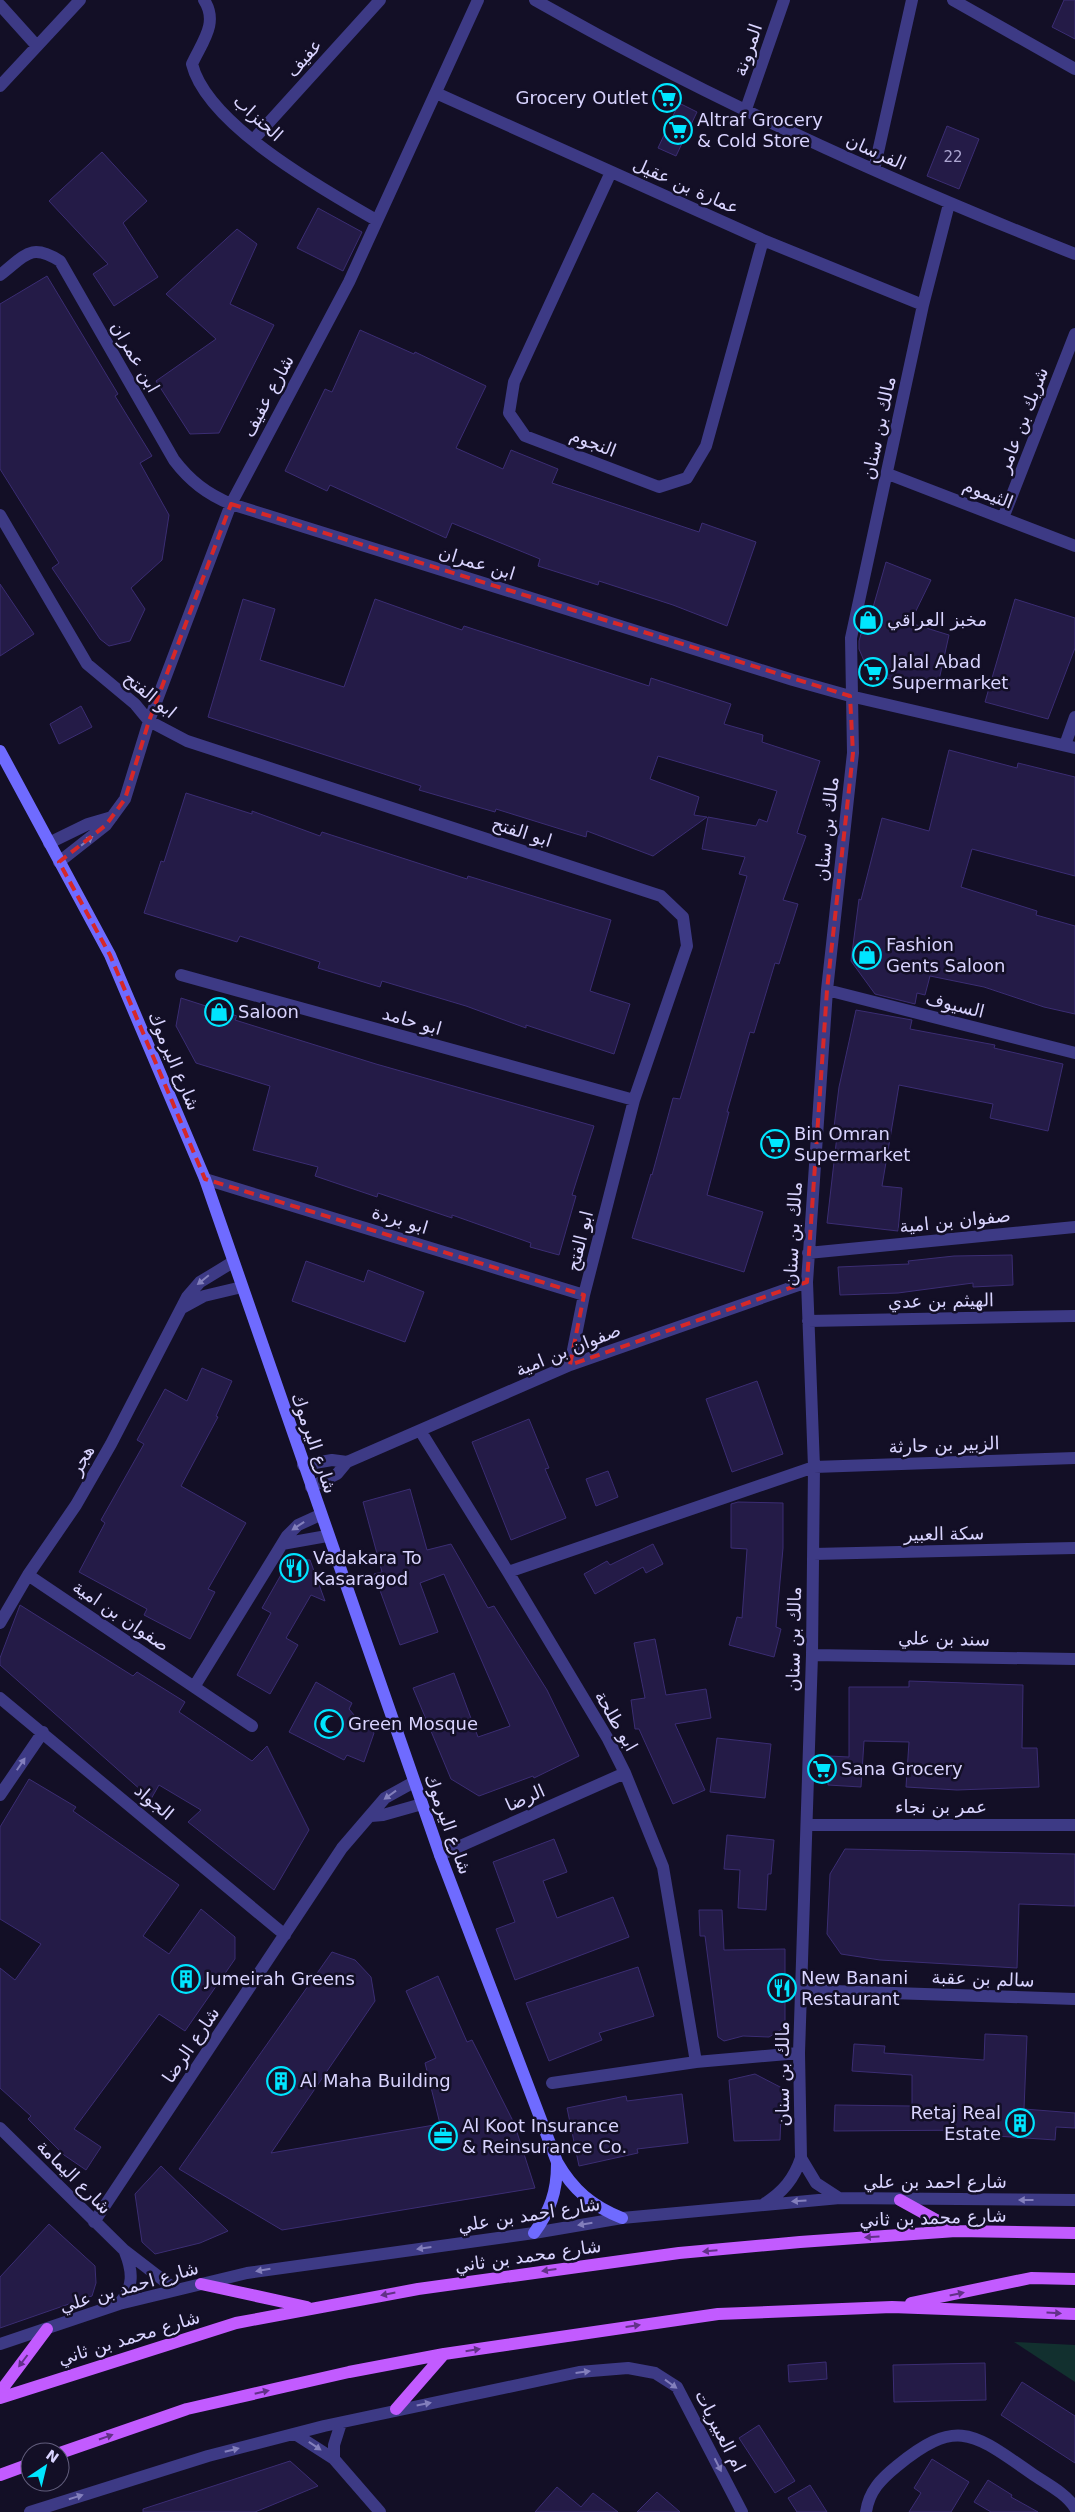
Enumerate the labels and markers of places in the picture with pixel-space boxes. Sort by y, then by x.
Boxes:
supermarket icon: Grocery Outlet [652,83,682,113]
place label: Grocery Outlet [516,87,648,108]
place label: Altraf Grocery & Cold Store [697,109,823,151]
supermarket icon: Altraf Grocery & Cold Store [663,115,693,145]
shop icon: مخبز العراقي [853,605,883,635]
place label: مخبز العراقي [887,609,987,631]
place label: Jalal Abad Supermarket [891,651,1008,693]
supermarket icon: Jalal Abad Supermarket [858,657,888,687]
place label: Fashion Gents Saloon [886,934,1005,976]
shop icon: Fashion Gents Saloon [852,940,882,970]
shop icon: Saloon [204,997,234,1027]
place label: Saloon [238,1001,299,1022]
place label: Bin Omran Supermarket [794,1123,910,1165]
supermarket icon: Bin Omran Supermarket [760,1129,790,1159]
place label: Vadakara To Kasaragod [313,1547,422,1589]
restaurant icon: Vadakara To Kasaragod [279,1553,309,1583]
mosque icon: Green Mosque [314,1709,344,1739]
place label: Green Mosque [348,1713,478,1734]
supermarket icon: Sana Grocery [807,1754,837,1784]
place label: Sana Grocery [841,1758,963,1779]
building icon: Jumeirah Greens [171,1964,201,1994]
place label: New Banani Restaurant [801,1967,908,2009]
place label: Jumeirah Greens [204,1968,355,1989]
restaurant icon: New Banani Restaurant [767,1973,797,2003]
building icon: Al Maha Building [266,2066,296,2096]
place label: Al Maha Building [300,2070,451,2091]
place label: Retaj Real Estate [911,2102,1001,2144]
building icon: Retaj Real Estate [1005,2108,1035,2138]
place label: Al Koot Insurance & Reinsurance Co. [462,2115,627,2157]
office icon: Al Koot Insurance & Reinsurance Co. [428,2121,458,2151]

